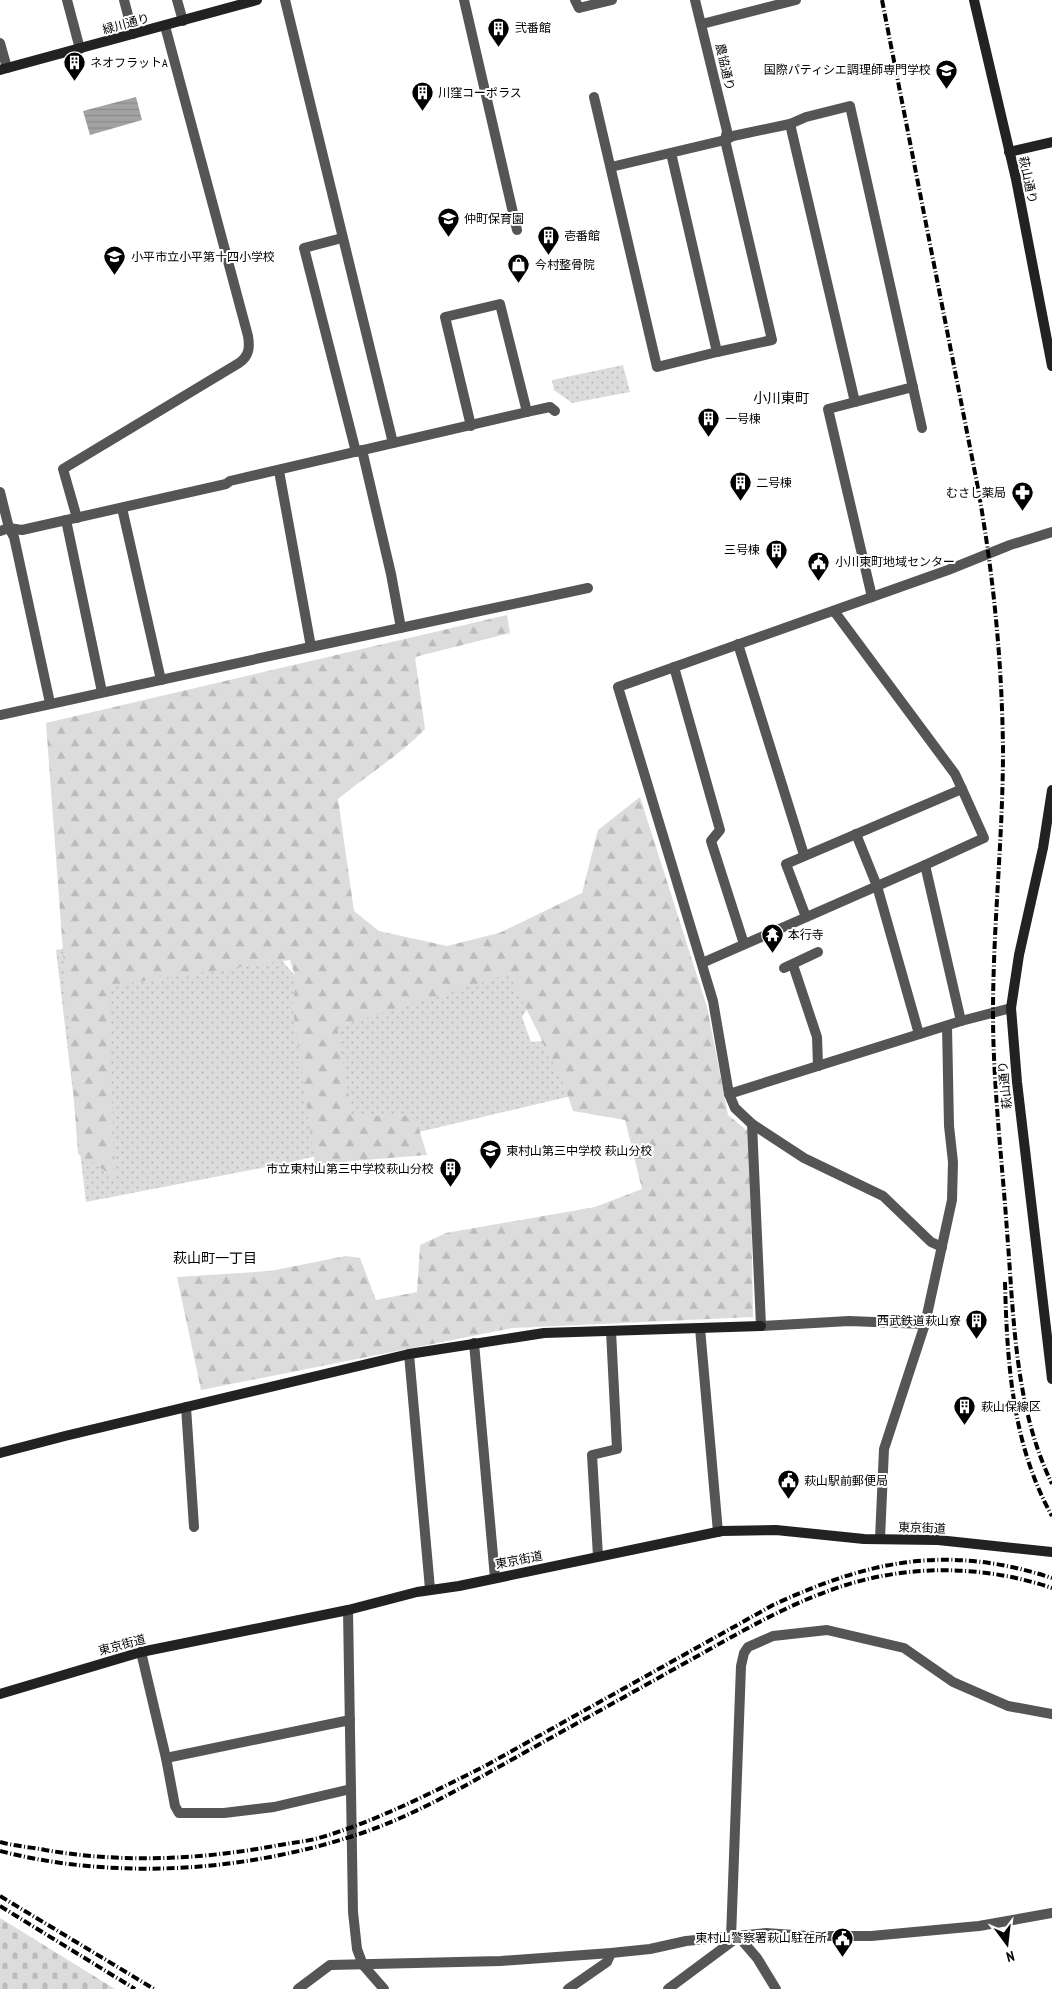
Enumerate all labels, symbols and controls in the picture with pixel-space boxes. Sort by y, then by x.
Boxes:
street label: 緑川通り [101,10,151,37]
building icon: 弐番館 [487,16,511,47]
place label: 弐番館 [515,20,551,35]
street label: 農協通り [713,42,738,92]
building icon: ネオフラットA [62,51,86,82]
place label: ネオフラットA [90,55,168,70]
school or university icon: 国際パティシエ調理師専門学校 [935,58,959,89]
place label: 国際パティシエ調理師専門学校 [764,62,931,77]
building icon: 川窪コーポラス [410,81,434,112]
place label: 川窪コーポラス [438,85,522,100]
street label: 萩山通り [1016,155,1041,205]
school or university icon: 仲町保育園 [436,207,460,238]
place label: 仲町保育園 [464,211,524,226]
building icon: 壱番館 [536,224,560,255]
place label: 壱番館 [564,228,600,243]
school or university icon: 小平市立小平第十四小学校 [103,245,127,276]
place label: 小平市立小平第十四小学校 [131,249,275,264]
shop icon: 今村整骨院 [507,253,531,284]
place label: 今村整骨院 [535,257,595,272]
district label: 小川東町 [753,389,809,407]
building icon: 一号棟 [697,407,721,438]
place label: 一号棟 [725,411,761,426]
building icon: 二号棟 [728,471,752,502]
place label: 二号棟 [756,475,792,490]
pharmacy icon: むさし薬局 [1010,481,1034,512]
place label: むさし薬局 [946,485,1006,500]
building icon: 三号棟 [764,538,788,569]
place label: 三号棟 [724,542,760,557]
public building icon: 小川東町地域センター [807,550,831,581]
place label: 小川東町地域センター [835,554,955,569]
temple icon: 本行寺 [760,923,784,954]
place label: 本行寺 [788,927,824,942]
street label: 萩山通り [995,1060,1014,1110]
school or university icon: 東村山第三中学校 萩山分校 [478,1139,502,1170]
place label: 東村山第三中学校 萩山分校 [506,1143,653,1158]
building icon: 市立東村山第三中学校萩山分校 [438,1157,462,1188]
place label: 市立東村山第三中学校萩山分校 [266,1161,434,1176]
district label: 萩山町一丁目 [173,1249,257,1267]
building icon: 西武鉄道萩山寮 [965,1309,989,1340]
place label: 西武鉄道萩山寮 [877,1313,961,1328]
building icon: 萩山保線区 [953,1395,977,1426]
place label: 萩山保線区 [981,1399,1041,1414]
public building icon: 萩山駅前郵便局 [776,1469,800,1500]
place label: 萩山駅前郵便局 [804,1473,888,1488]
street label: 東京街道 [898,1519,946,1536]
street label: 東京街道 [494,1548,544,1571]
street label: 東京街道 [97,1631,147,1658]
north arrow [982,1919,1032,1969]
public building icon: 東村山警察署萩山駐在所 [831,1926,855,1957]
place label: 東村山警察署萩山駐在所 [695,1930,827,1945]
text: N [1004,1947,1016,1966]

